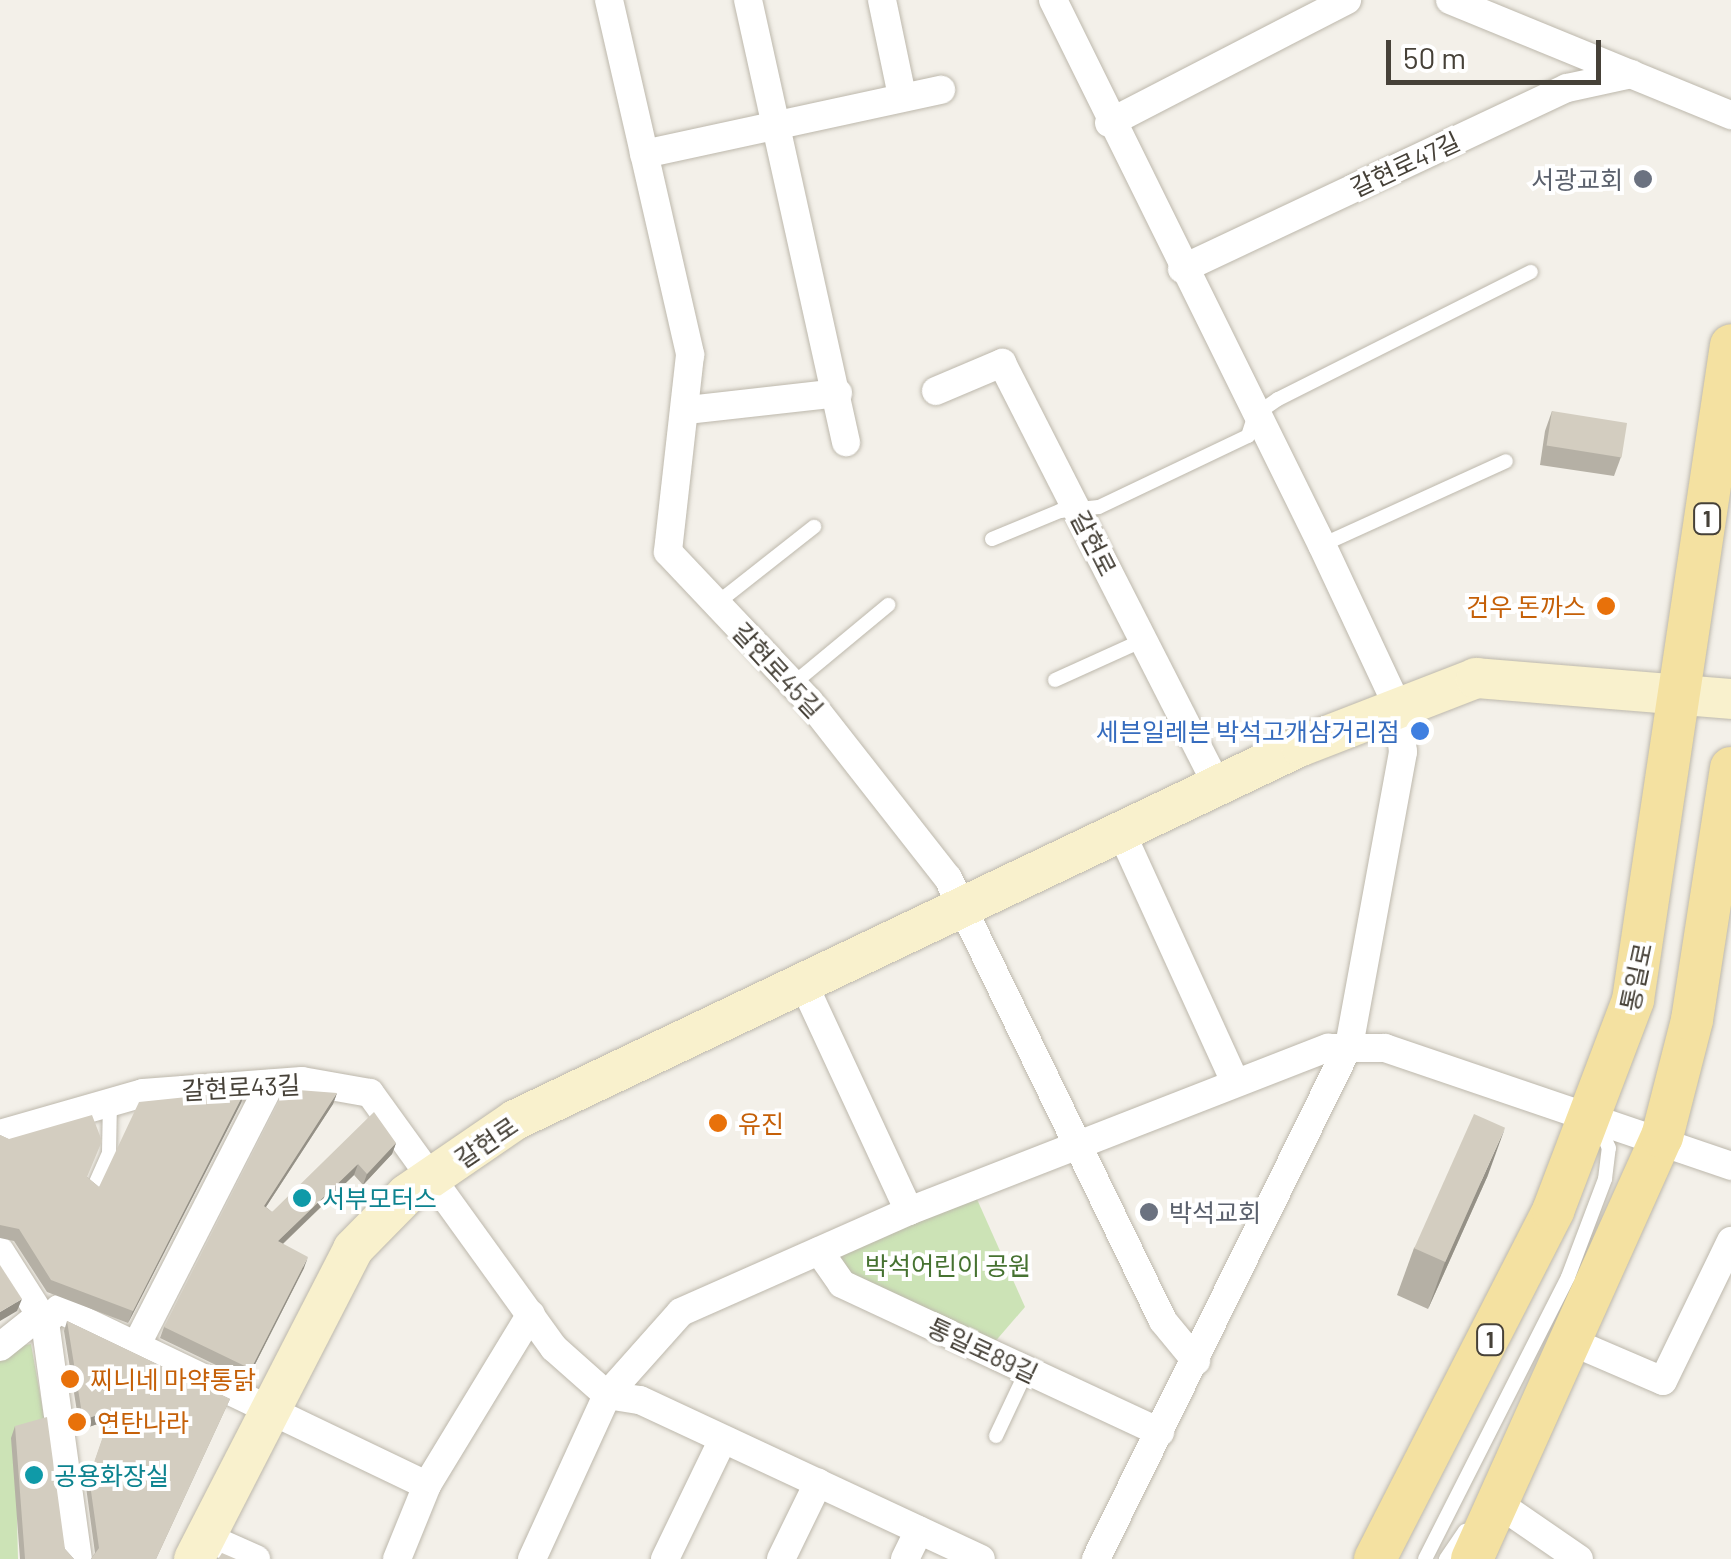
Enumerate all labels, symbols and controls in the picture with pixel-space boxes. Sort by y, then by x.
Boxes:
scale bar [1391,20,1606,82]
text: 50 m [1403,39,1466,75]
street label: 갈현로47길 [1346,126,1464,202]
place label: 서광교회 [1531,164,1623,194]
marker: 서광교회 [1632,168,1654,190]
road number: 1 [1692,502,1722,536]
street label: 갈현로 [1065,505,1123,581]
place label: 건우 돈까스 [1466,591,1586,621]
marker: 건우 돈까스 [1595,595,1617,617]
street label: 갈현로45길 [727,616,829,724]
place label: 세븐일레븐 박석고개삼거리점 [1096,716,1400,746]
marker: 세븐일레븐 박석고개삼거리점 [1409,720,1431,742]
street label: 통일로 [1614,940,1658,1014]
street label: 갈현로43길 [181,1069,301,1105]
place label: 유진 [738,1108,784,1138]
street label: 갈현로 [449,1110,523,1174]
marker: 유진 [707,1112,729,1134]
place label: 서부모터스 [322,1183,437,1213]
marker: 서부모터스 [291,1187,313,1209]
place label: 박석교회 [1169,1197,1261,1227]
marker: 박석교회 [1138,1201,1160,1223]
park label: 박석어린이 공원 [865,1250,1031,1280]
street label: 통일로89길 [923,1311,1043,1389]
road number: 1 [1475,1323,1505,1357]
place label: 찌니네 마약통닭 [90,1364,256,1394]
marker: 찌니네 마약통닭 [59,1368,81,1390]
place label: 연탄나라 [97,1407,189,1437]
marker: 연탄나라 [66,1411,88,1433]
place label: 공용화장실 [54,1460,169,1490]
marker: 공용화장실 [23,1464,45,1486]

